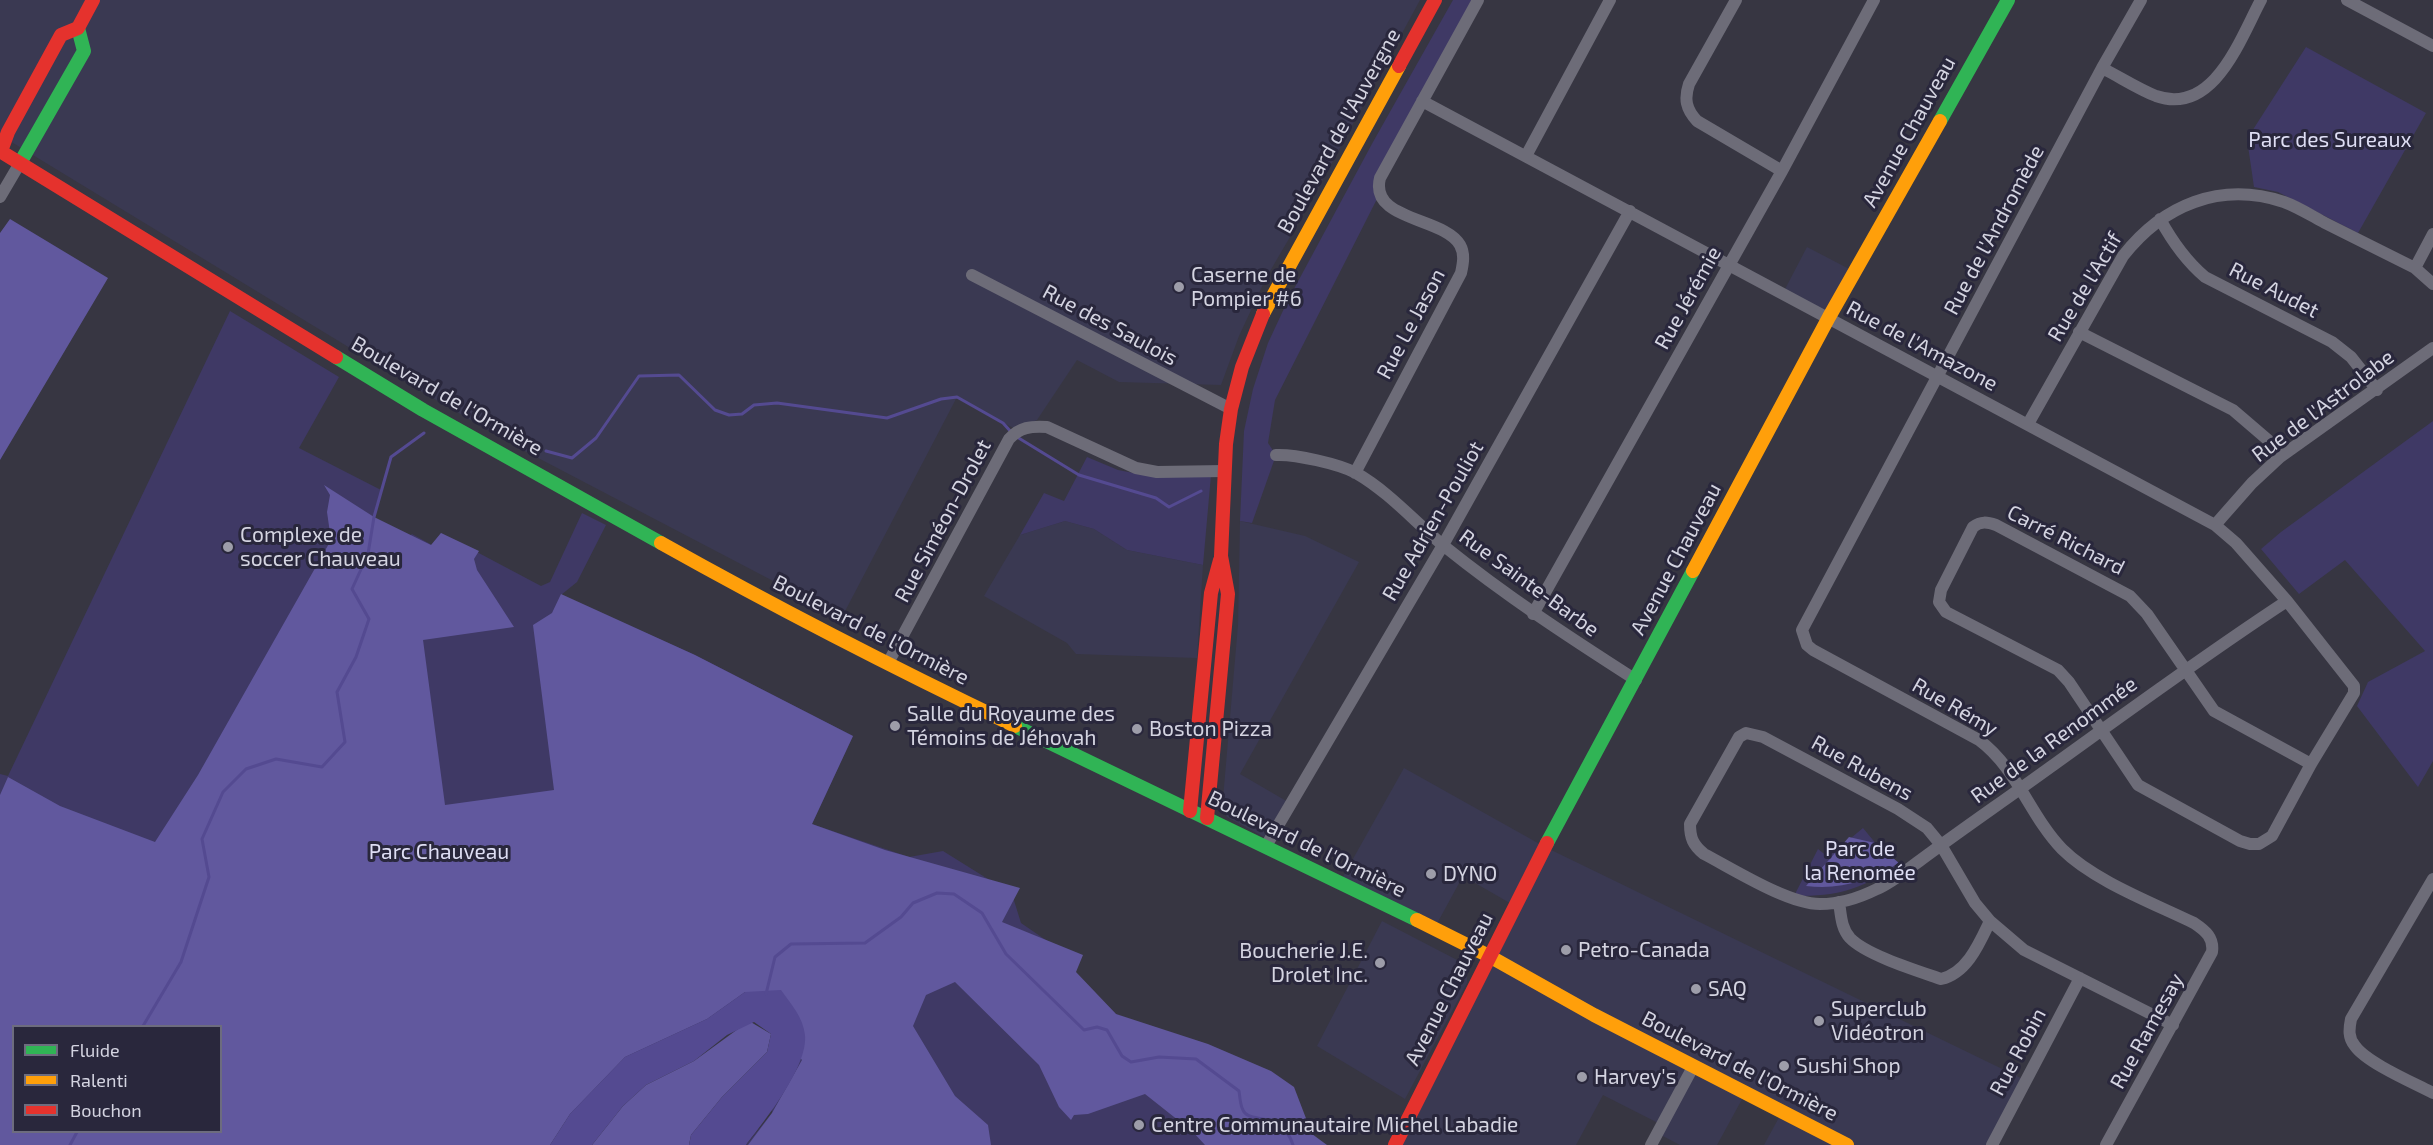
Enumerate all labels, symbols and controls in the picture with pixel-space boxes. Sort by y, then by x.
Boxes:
street label: Boulevard de l'Auvergne [1272,24,1406,238]
street label: Avenue Chauveau [1857,52,1961,212]
park label: Parc des Sureaux [2248,127,2412,153]
street label: Rue de l'Andromède [1939,141,2049,319]
street label: Rue de l'Actif [2043,228,2127,346]
street label: Rue Jérémie [1649,242,1727,354]
street label: Rue Audet [2225,257,2323,323]
place label: Caserne de Pompier #6 [1191,262,1302,312]
street label: Rue Le Jason [1371,265,1451,383]
street label: Rue des Saulois [1038,279,1182,371]
marker: Caserne de Pompier #6 [1172,280,1186,294]
street label: Rue de l'Amazone [1842,296,2002,396]
street label: Boulevard de l'Ormière [347,331,547,461]
street label: Rue de l'Astrolabe [2247,344,2399,468]
street label: Rue Siméon-Drolet [889,435,997,607]
street label: Rue Adrien-Pouliot [1377,437,1489,605]
street label: Avenue Chauveau [1625,479,1727,639]
street label: Carré Richard [2003,500,2129,580]
place label: Complexe de soccer Chauveau [240,522,401,572]
street label: Rue Sainte-Barbe [1454,524,1604,642]
marker: Complexe de soccer Chauveau [221,540,235,554]
street label: Boulevard de l'Ormière [769,570,973,690]
street label: Rue de la Renommée [1966,671,2142,809]
street label: Rue Rémy [1908,672,2002,742]
place label: Salle du Royaume des Témoins de Jéhovah [907,701,1115,751]
place label: Boston Pizza [1149,716,1272,742]
marker: Salle du Royaume des Témoins de Jéhovah [888,719,902,733]
marker: Boston Pizza [1130,722,1144,736]
street label: Rue Rubens [1807,730,1917,806]
street label: Boulevard de l'Ormière [1204,785,1410,903]
park label: Parc de la Renomée [1804,836,1916,886]
park label: Parc Chauveau [369,839,509,865]
place label: DYNO [1443,861,1497,887]
marker: DYNO [1424,867,1438,881]
street label: Avenue Chauveau [1400,908,1498,1070]
place label: Petro-Canada [1578,937,1710,963]
place label: Boucherie J.E. Drolet Inc. [1239,938,1368,988]
marker: Petro-Canada [1559,943,1573,957]
marker: Boucherie J.E. Drolet Inc. [1373,956,1387,970]
street label: Rue Ramesay [2105,969,2189,1093]
place label: SAQ [1708,976,1747,1002]
marker: SAQ [1689,982,1703,996]
place label: Superclub Vidéotron [1831,996,1927,1046]
street label: Rue Robin [1985,1004,2051,1100]
street label: Boulevard de l'Ormière [1638,1006,1842,1126]
marker: Superclub Vidéotron [1812,1014,1826,1028]
legend [12,1025,222,1133]
text: Fluide [70,1039,120,1061]
place label: Sushi Shop [1796,1053,1901,1079]
marker: Sushi Shop [1777,1059,1791,1073]
place label: Harvey's [1594,1064,1676,1090]
text: Ralenti [70,1069,128,1091]
marker: Harvey's [1575,1070,1589,1084]
text: Bouchon [70,1099,142,1121]
place label: Centre Communautaire Michel Labadie [1151,1112,1518,1138]
marker: Centre Communautaire Michel Labadie [1132,1118,1146,1132]

